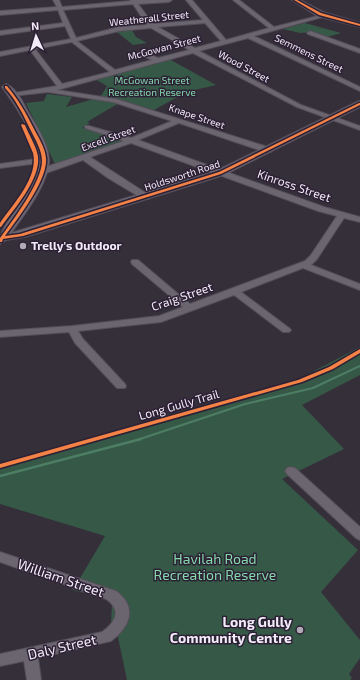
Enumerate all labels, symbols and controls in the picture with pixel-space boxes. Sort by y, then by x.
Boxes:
street label: Weatherall Street [108,8,190,28]
north arrow [16,16,56,56]
text: N [31,19,40,32]
street label: McGowan Street [126,31,202,63]
street label: Semmens Street [273,31,345,75]
street label: Wood Street [216,47,272,85]
park label: McGowan Street Recreation Reserve [108,74,196,98]
street label: Knape Street [167,101,227,131]
street label: Excell Street [79,123,137,153]
street label: Holdsworth Road [143,157,221,193]
street label: Kinross Street [256,166,333,204]
place label: Trelly's Outdoor [31,238,122,253]
marker: Trelly's Outdoor [18,241,28,251]
street label: Craig Street [149,279,215,313]
street label: Long Gully Trail [137,386,221,422]
park label: Havilah Road Recreation Reserve [154,550,276,583]
street label: William Street [16,555,107,600]
place label: Long Gully Community Centre [170,613,292,646]
marker: Long Gully Community Centre [295,625,305,635]
street label: Daly Street [26,630,98,663]

